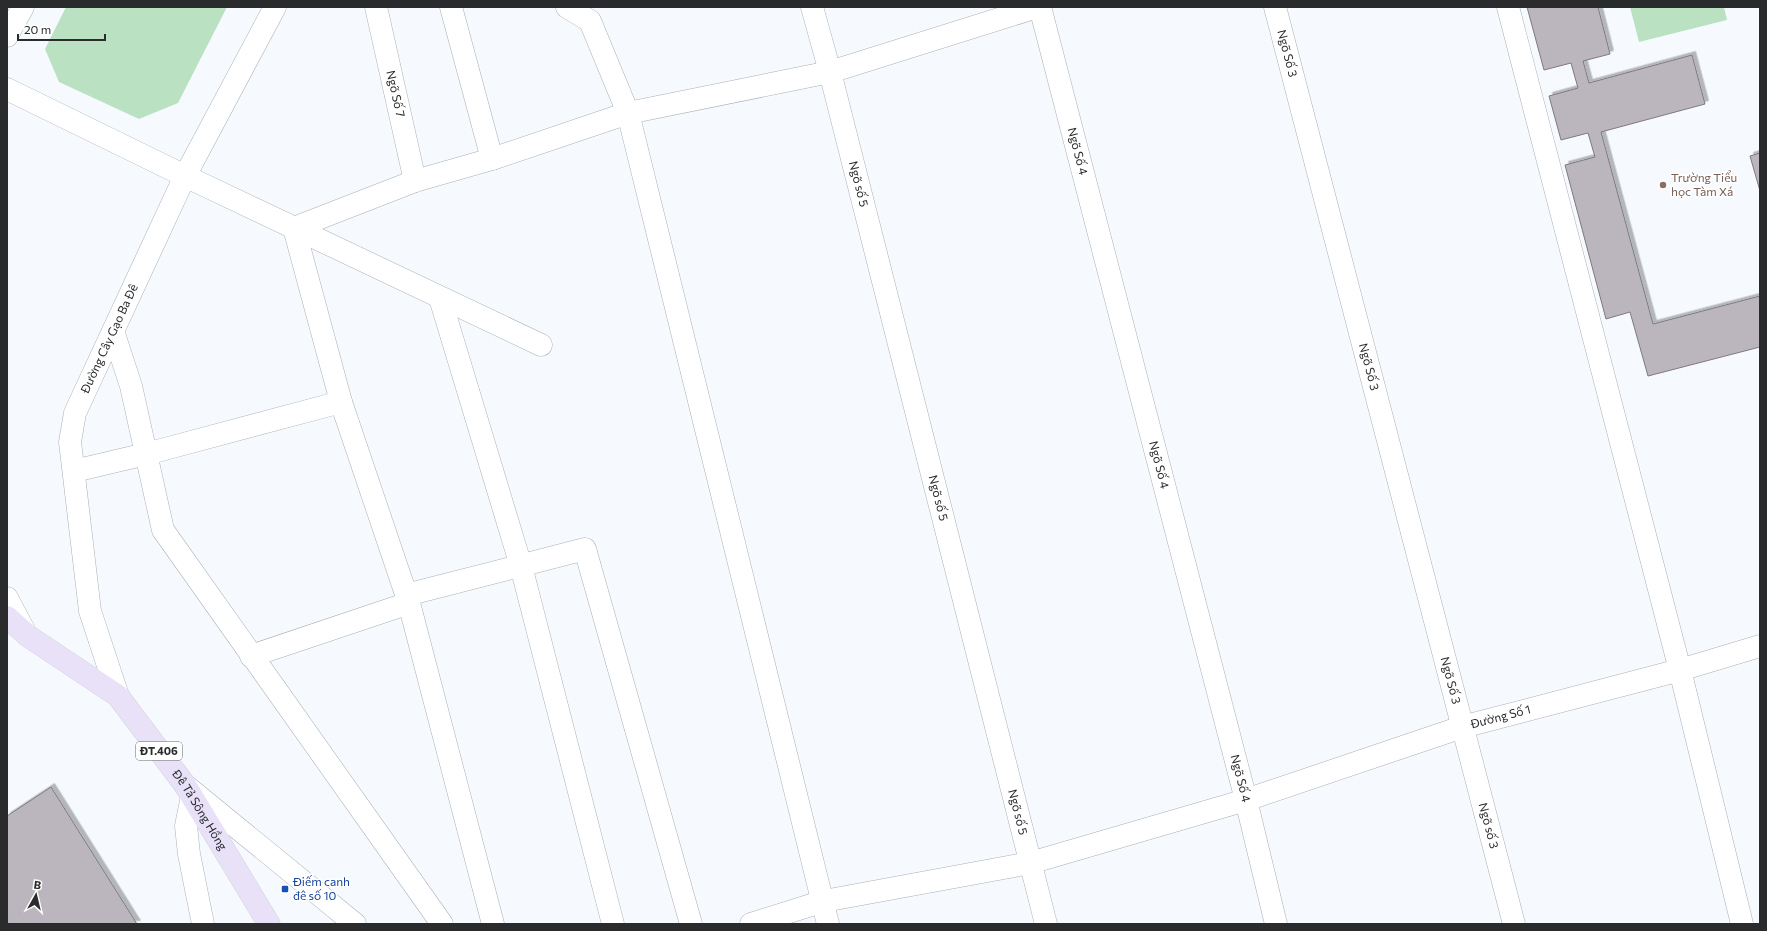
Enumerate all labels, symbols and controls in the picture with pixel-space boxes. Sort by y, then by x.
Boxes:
scale bar [18,16,105,42]
text: 20 m [24,22,51,36]
street label: Ngõ Số 3 [1275,28,1301,78]
street label: Ngõ Số 7 [384,69,409,118]
street label: Ngõ Số 4 [1066,126,1091,176]
street label: Ngõ số 5 [847,159,872,208]
place label: Trường Tiểu học Tàm Xá [1671,170,1737,198]
marker: Trường Tiểu học Tàm Xá [1658,180,1668,190]
street label: Đường Cây Gạo Ba Đê [77,282,140,396]
street label: Ngõ Số 3 [1357,342,1383,392]
street label: Ngõ Số 4 [1147,439,1173,490]
street label: Ngõ số 5 [926,473,952,522]
street label: Ngõ Số 3 [1439,655,1464,706]
street label: Đường Số 1 [1468,701,1532,731]
road number: ĐT.406 [136,742,182,760]
street label: Ngõ Số 4 [1228,753,1254,803]
street label: Đê Tả Sông Hồng [169,766,231,853]
street label: Ngõ số 5 [1006,787,1031,836]
street label: Ngõ số 3 [1477,801,1502,850]
place label: Điếm canh đê số 10 [292,874,350,902]
north arrow [16,875,56,915]
text: B [33,878,42,892]
marker: Điếm canh đê số 10 [280,884,290,894]

